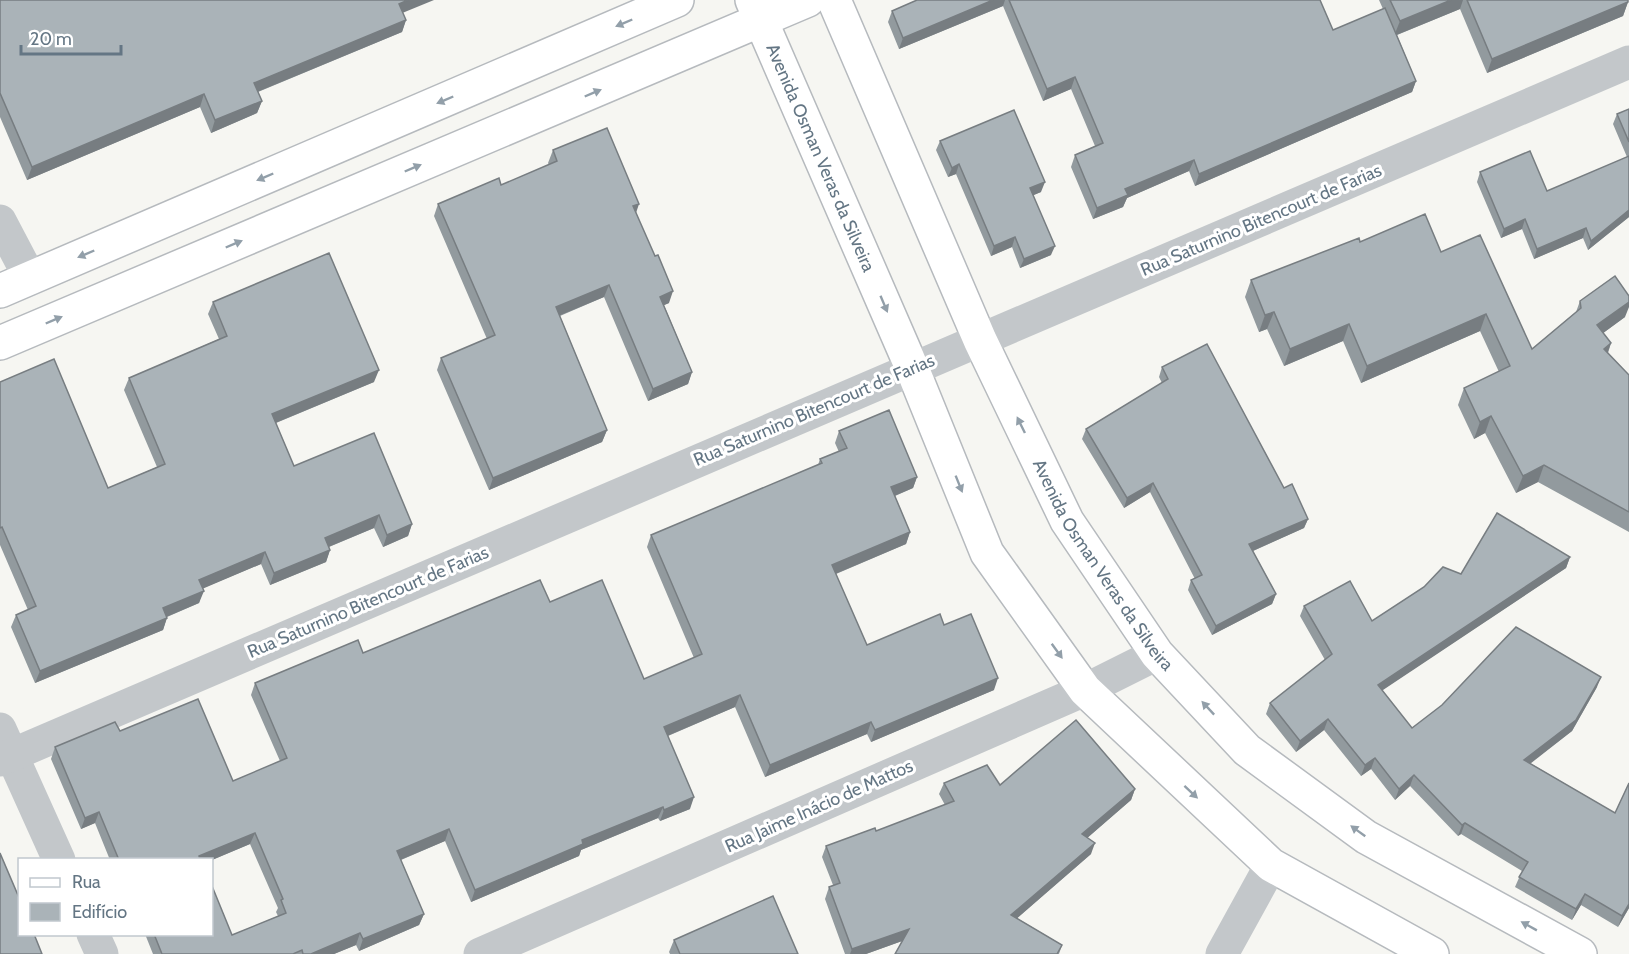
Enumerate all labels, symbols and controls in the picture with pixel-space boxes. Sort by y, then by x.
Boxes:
scale bar [21,18,122,56]
one-way arrow [614,18,632,28]
text: 20 m [30,28,72,50]
street label: Avenida Osman Veras da Silveira [761,40,880,276]
one-way arrow [584,88,602,97]
one-way arrow [435,95,453,105]
street label: Rua Saturnino Bitencourt de Farias [1137,159,1385,281]
one-way arrow [405,164,422,173]
one-way arrow [256,172,274,182]
one-way arrow [225,239,243,249]
one-way arrow [77,249,95,259]
one-way arrow [880,295,889,313]
one-way arrow [45,315,63,324]
street label: Rua Saturnino Bitencourt de Farias [690,349,938,471]
one-way arrow [1016,416,1025,433]
street label: Avenida Osman Veras da Silveira [1028,456,1178,676]
one-way arrow [955,475,964,493]
street label: Rua Saturnino Bitencourt de Farias [244,541,492,663]
one-way arrow [1051,643,1063,659]
one-way arrow [1201,701,1215,716]
street label: Rua Jaime Inácio de Mattos [722,755,916,857]
one-way arrow [1184,784,1198,798]
one-way arrow [1351,826,1366,838]
legend [18,858,213,936]
text: Rua [72,871,101,893]
text: Edifício [72,901,127,923]
one-way arrow [1520,921,1537,931]

